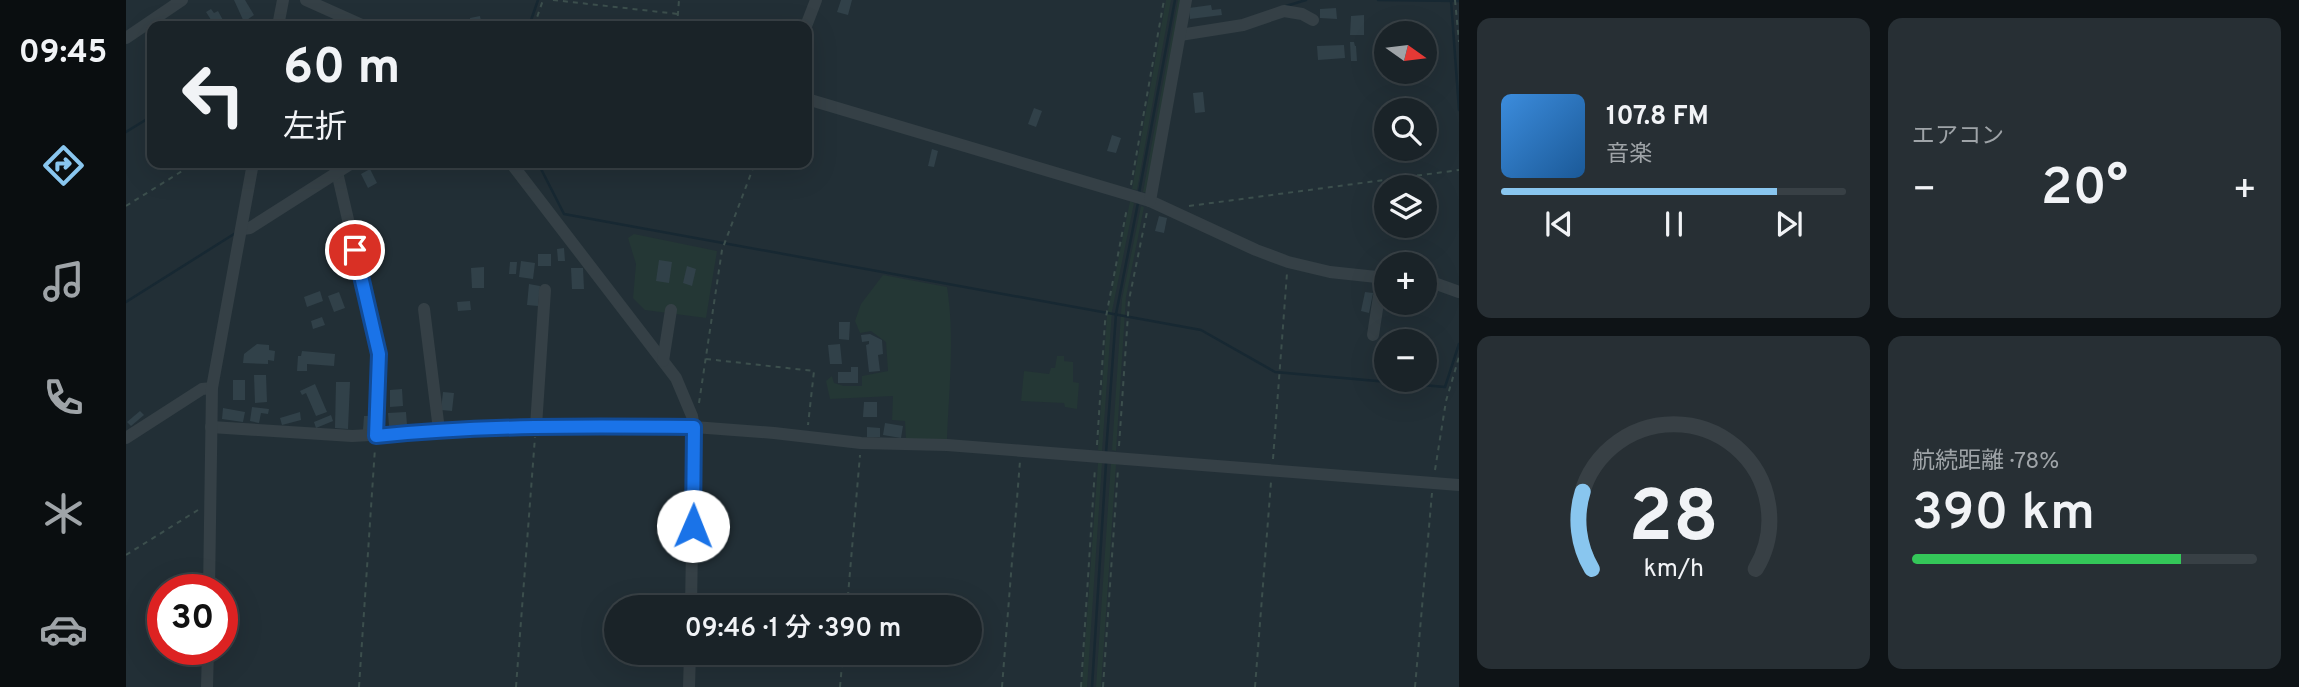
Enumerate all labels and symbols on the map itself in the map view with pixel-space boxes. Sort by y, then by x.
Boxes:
north arrow [1374,21,1437,84]
pin [325,220,385,280]
position arrow [656,489,730,563]
speed limit sign: 30 [147,574,238,665]

